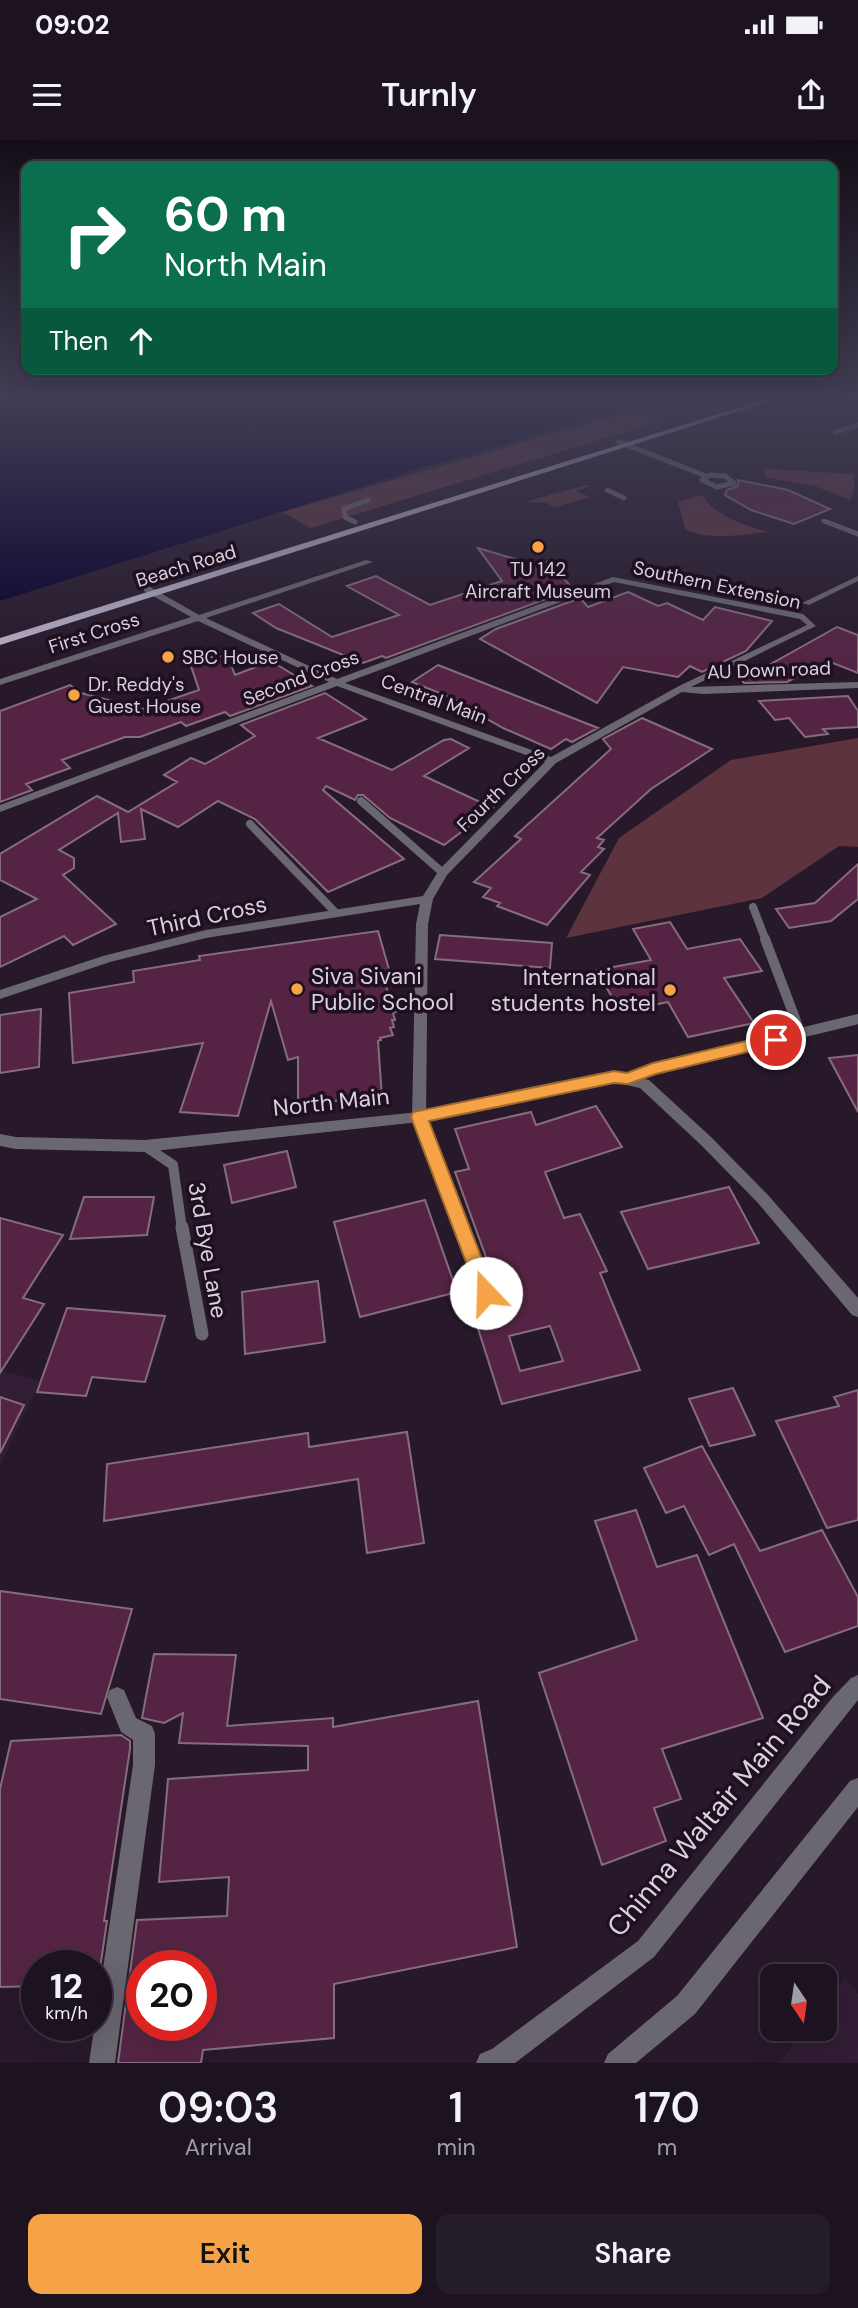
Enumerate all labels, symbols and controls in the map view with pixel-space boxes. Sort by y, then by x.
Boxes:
text: 09:02 [35,8,110,42]
text: Turnly [381,74,477,116]
icon: menu [28,76,66,114]
icon: share [792,76,830,114]
text: 60 m [164,182,287,246]
icon: right [49,189,140,280]
text: North Main [164,244,327,286]
icon: ahead [122,322,160,360]
text: Then [49,324,108,358]
street label: Beach Road [133,539,239,593]
marker: TU 142 Aircraft Museum [530,539,546,555]
street label: Southern Extension [631,555,803,615]
place label: TU 142 Aircraft Museum [465,557,611,604]
street label: First Cross [45,607,143,659]
street label: Second Cross [239,644,363,712]
place label: SBC House [182,645,279,670]
marker: SBC House [160,649,176,665]
street label: AU Down road [707,655,831,685]
street label: Central Main [377,668,491,730]
place label: Dr. Reddy's Guest House [88,672,201,719]
marker: Dr. Reddy's Guest House [66,687,82,703]
street label: Fourth Cross [452,741,550,837]
street label: Third Cross [144,889,270,943]
place label: Siva Sivani Public School [311,961,454,1017]
place label: International students hostel [491,962,656,1018]
marker: Siva Sivani Public School [289,981,305,997]
marker: International students hostel [662,982,678,998]
pin [746,1010,806,1070]
icon: arrive [757,1021,795,1059]
street label: North Main [271,1081,391,1123]
street label: 3rd Bye Lane [181,1180,235,1320]
position arrow [449,1256,523,1330]
street label: Chinna Waltair Main Road [599,1668,839,1944]
speed limit sign: 20 [126,1950,217,2041]
text: 12 [50,1963,83,2009]
north arrow [760,1964,836,2040]
map controls [760,1964,837,2041]
text: km/h [45,2001,88,2025]
text: 09:03 [158,2080,278,2135]
text: 1 [449,2080,463,2135]
text: 170 [634,2080,700,2135]
text: Arrival [185,2132,252,2162]
text: min [437,2132,476,2162]
text: m [657,2132,677,2162]
button: Exit [28,2214,422,2294]
button: Share [436,2214,830,2294]

